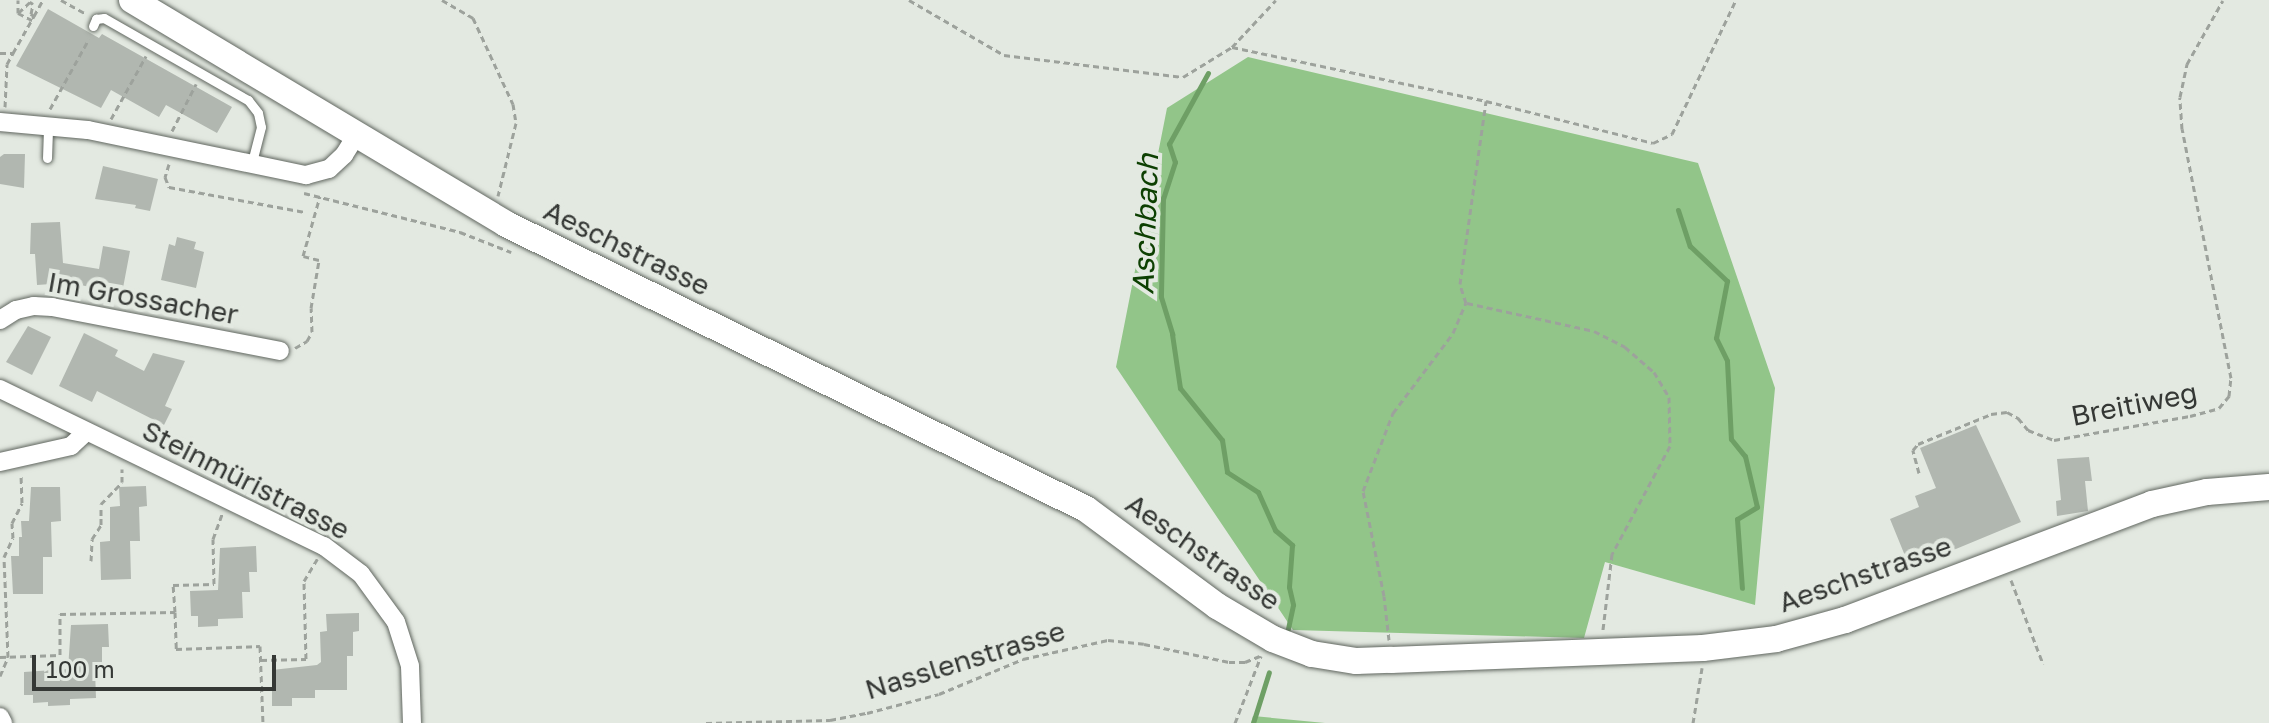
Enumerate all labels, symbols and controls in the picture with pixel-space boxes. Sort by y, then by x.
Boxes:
water label: Aschbach [1125,153,1165,295]
street label: Aeschstrasse [539,193,715,303]
street label: Im Grossacher [45,265,241,331]
street label: Breitiweg [2068,375,2200,433]
street label: Steinmüristrasse [137,413,355,547]
street label: Aeschstrasse [1119,486,1287,618]
street label: Aeschstrasse [1774,529,1956,619]
street label: Nasslenstrasse [861,614,1069,706]
scale bar [36,639,280,689]
text: 100 m [46,654,115,683]

